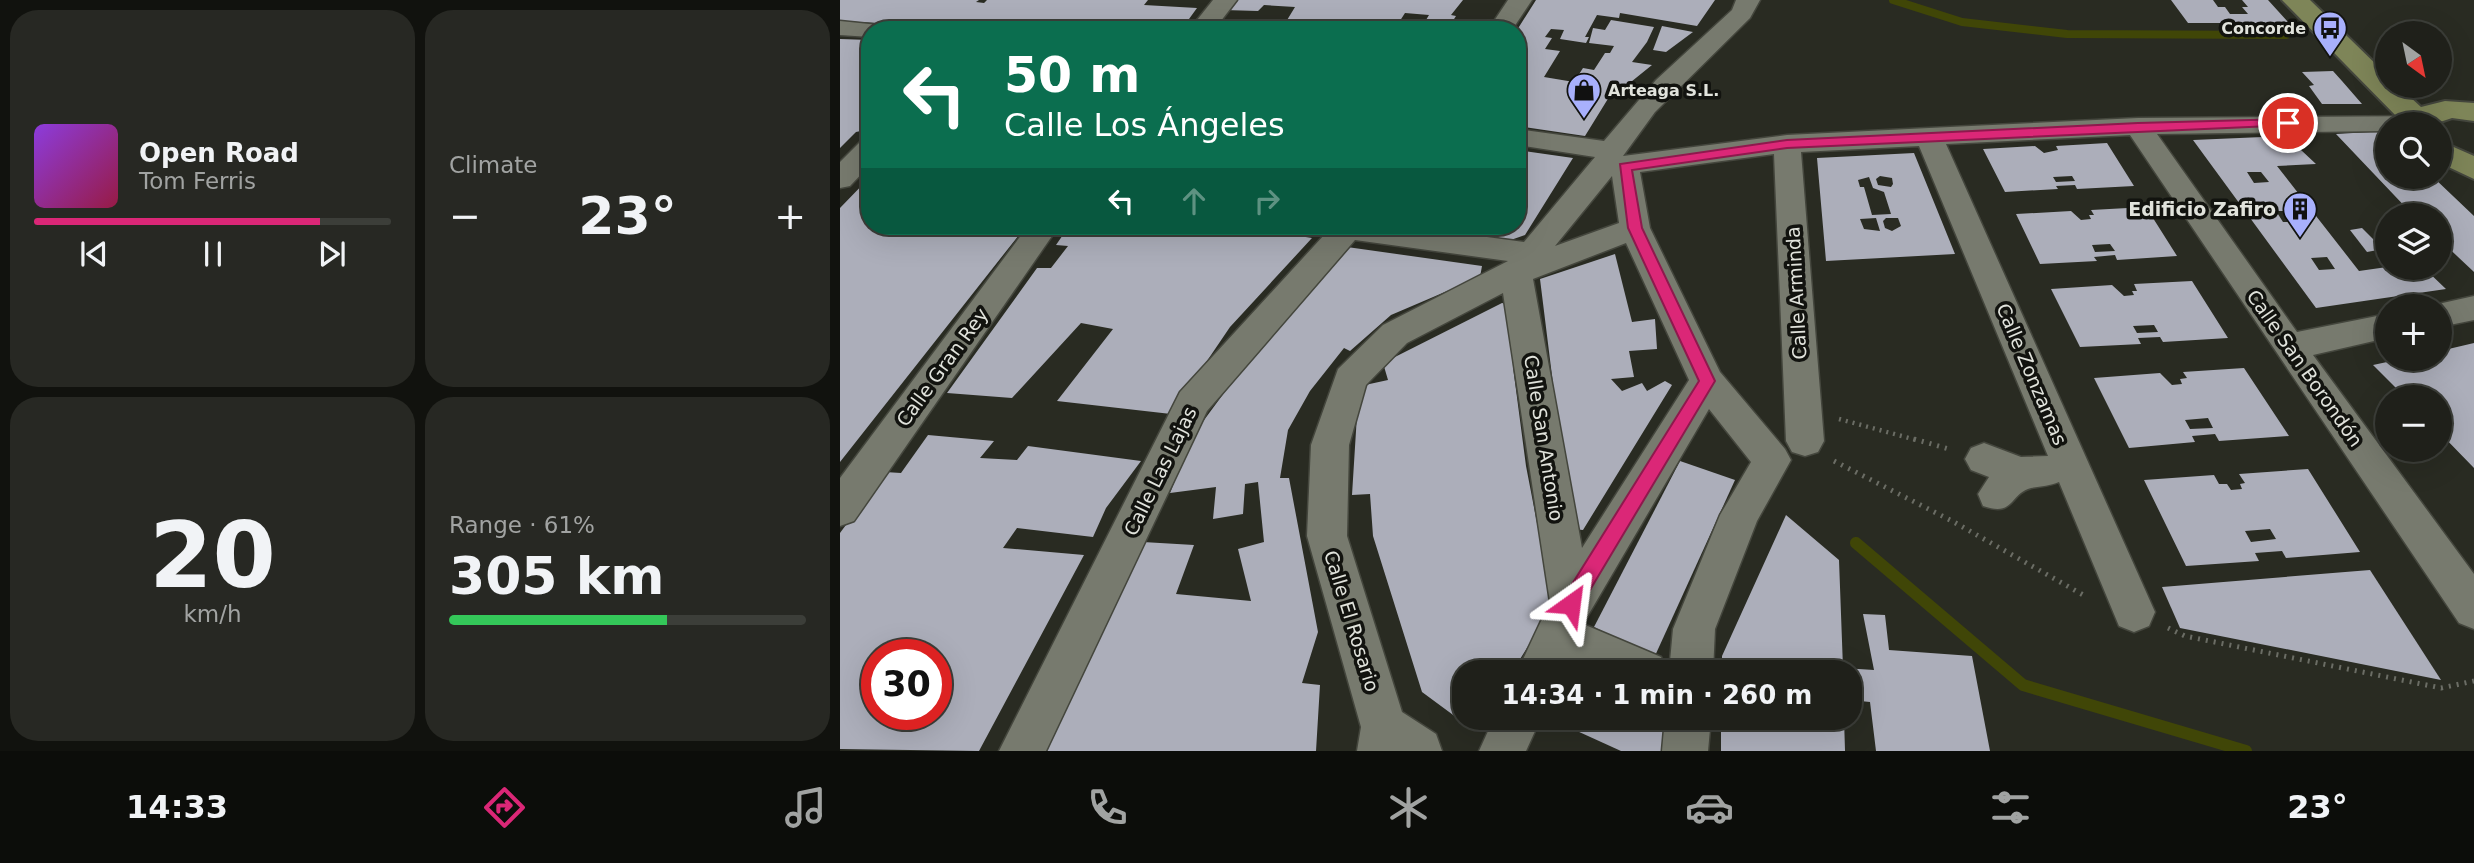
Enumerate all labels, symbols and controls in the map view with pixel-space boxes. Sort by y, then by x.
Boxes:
bus stop icon: Concorde [2311,9,2349,58]
place label: Concorde [2221,19,2306,38]
north arrow [2375,21,2452,98]
map controls [2375,21,2452,462]
text: 50 m [1004,47,1140,104]
icon: left [889,49,980,140]
shop icon: Arteaga S.L. [1565,71,1603,120]
place label: Arteaga S.L. [1608,81,1719,100]
pin [2258,93,2318,153]
icon: arrive [2269,104,2307,142]
text: Calle Los Ángeles [1004,106,1285,144]
button: search [2375,112,2452,189]
text: Open Road [139,138,299,168]
text: Climate [449,152,538,178]
text: Tom Ferris [139,168,256,194]
icon: left [1102,182,1140,220]
icon: ahead [1175,182,1213,220]
icon: right [1248,182,1286,220]
text: 23° [578,186,677,246]
building icon: Edificio Zafiro [2281,190,2319,239]
text: − [449,194,481,238]
text: + [774,194,806,238]
place label: Edificio Zafiro [2128,198,2276,220]
button: layers [2375,203,2452,280]
street label: Calle Arminda [1782,226,1810,360]
icon: previous [75,235,113,273]
icon: pause [194,235,232,273]
icon: next [313,235,351,273]
street label: Calle San Borondón [2243,285,2367,451]
button: + [2375,294,2452,371]
street label: Calle Zonzamas [1992,300,2072,448]
street label: Calle Gran Rey [892,304,992,430]
street label: Calle San Antonio [1520,353,1568,523]
button: − [2375,385,2452,462]
street label: Calle Las Lajas [1119,403,1201,539]
text: 20 [149,503,276,608]
text: Range · 61% [449,512,595,538]
text: 305 km [449,546,664,606]
street label: Calle El Rosario [1320,548,1384,694]
position arrow [1534,567,1608,641]
text: km/h [183,601,242,627]
speed limit sign: 30 [861,639,952,730]
text: 14:34 · 1 min · 260 m [1502,680,1812,710]
icon: directions [480,783,529,832]
icon: music [781,783,830,832]
icon: phone [1083,783,1132,832]
icon: climate [1384,783,1433,832]
icon: car [1685,783,1734,832]
icon: filters [1986,783,2035,832]
text: 14:33 [126,788,228,826]
text: 23° [2287,788,2348,826]

